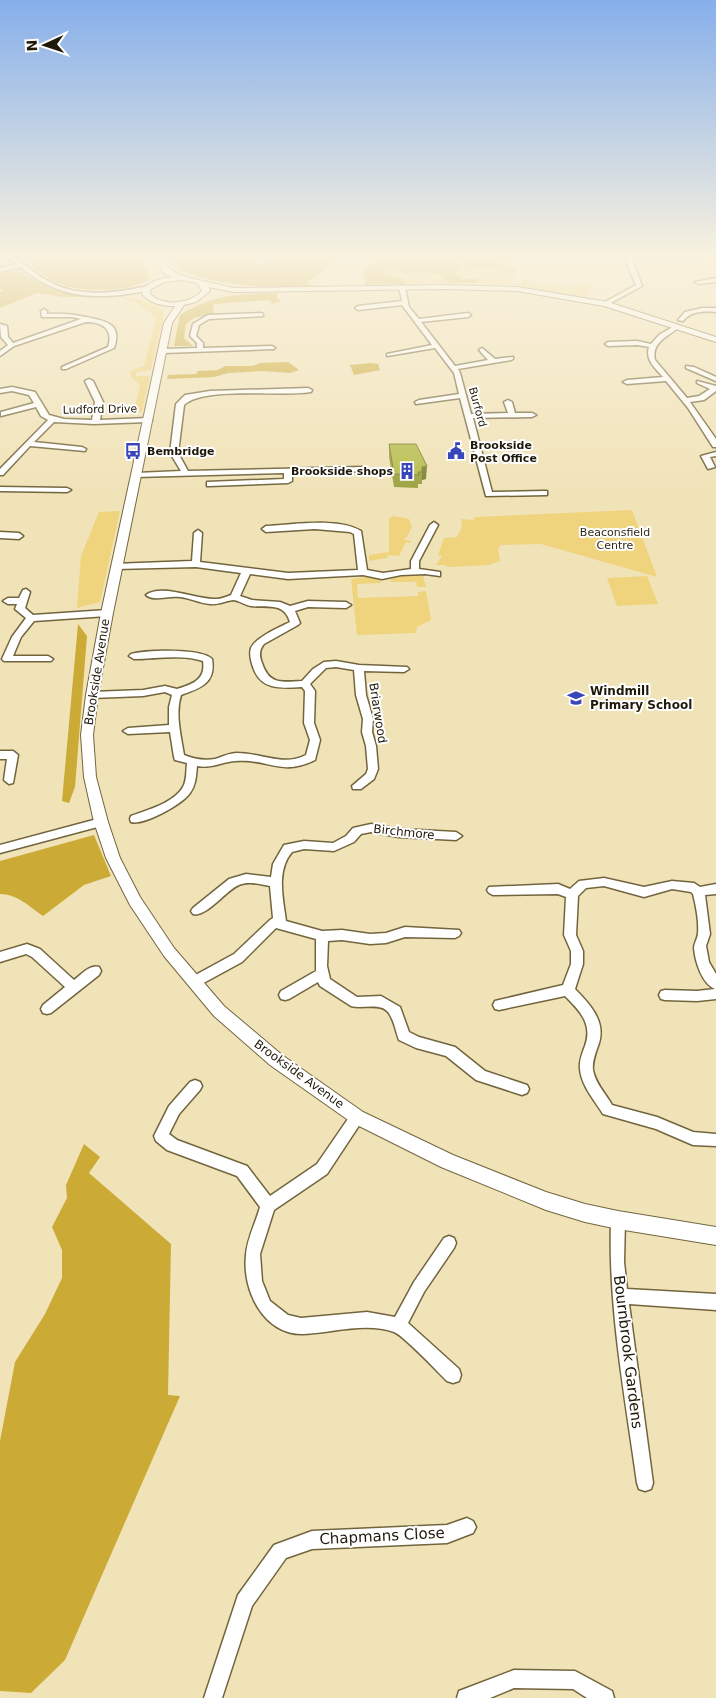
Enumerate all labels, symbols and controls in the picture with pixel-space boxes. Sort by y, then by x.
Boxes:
north arrow [20,20,70,70]
text: N [24,39,40,52]
street label: Burford [466,386,489,429]
street label: Ludford Drive [63,402,138,417]
place label: Brookside Post Office [470,439,537,465]
bus stop icon: Bembridge [123,441,143,461]
public building icon: Brookside Post Office [446,441,466,461]
place label: Bembridge [147,445,215,458]
building icon: Brookside shops [397,461,417,481]
place label: Brookside shops [291,465,393,478]
park label: Beaconsfield Centre [580,526,650,552]
street label: Brookside Avenue [82,618,112,726]
street label: Briarwood [366,682,390,744]
place label: Windmill Primary School [590,684,692,712]
school or university icon: Windmill Primary School [566,688,586,708]
street label: Birchmore [373,822,435,842]
street label: Brookside Avenue [251,1037,347,1111]
street label: Bournbrook Gardens [610,1274,646,1430]
street label: Chapmans Close [319,1524,445,1548]

